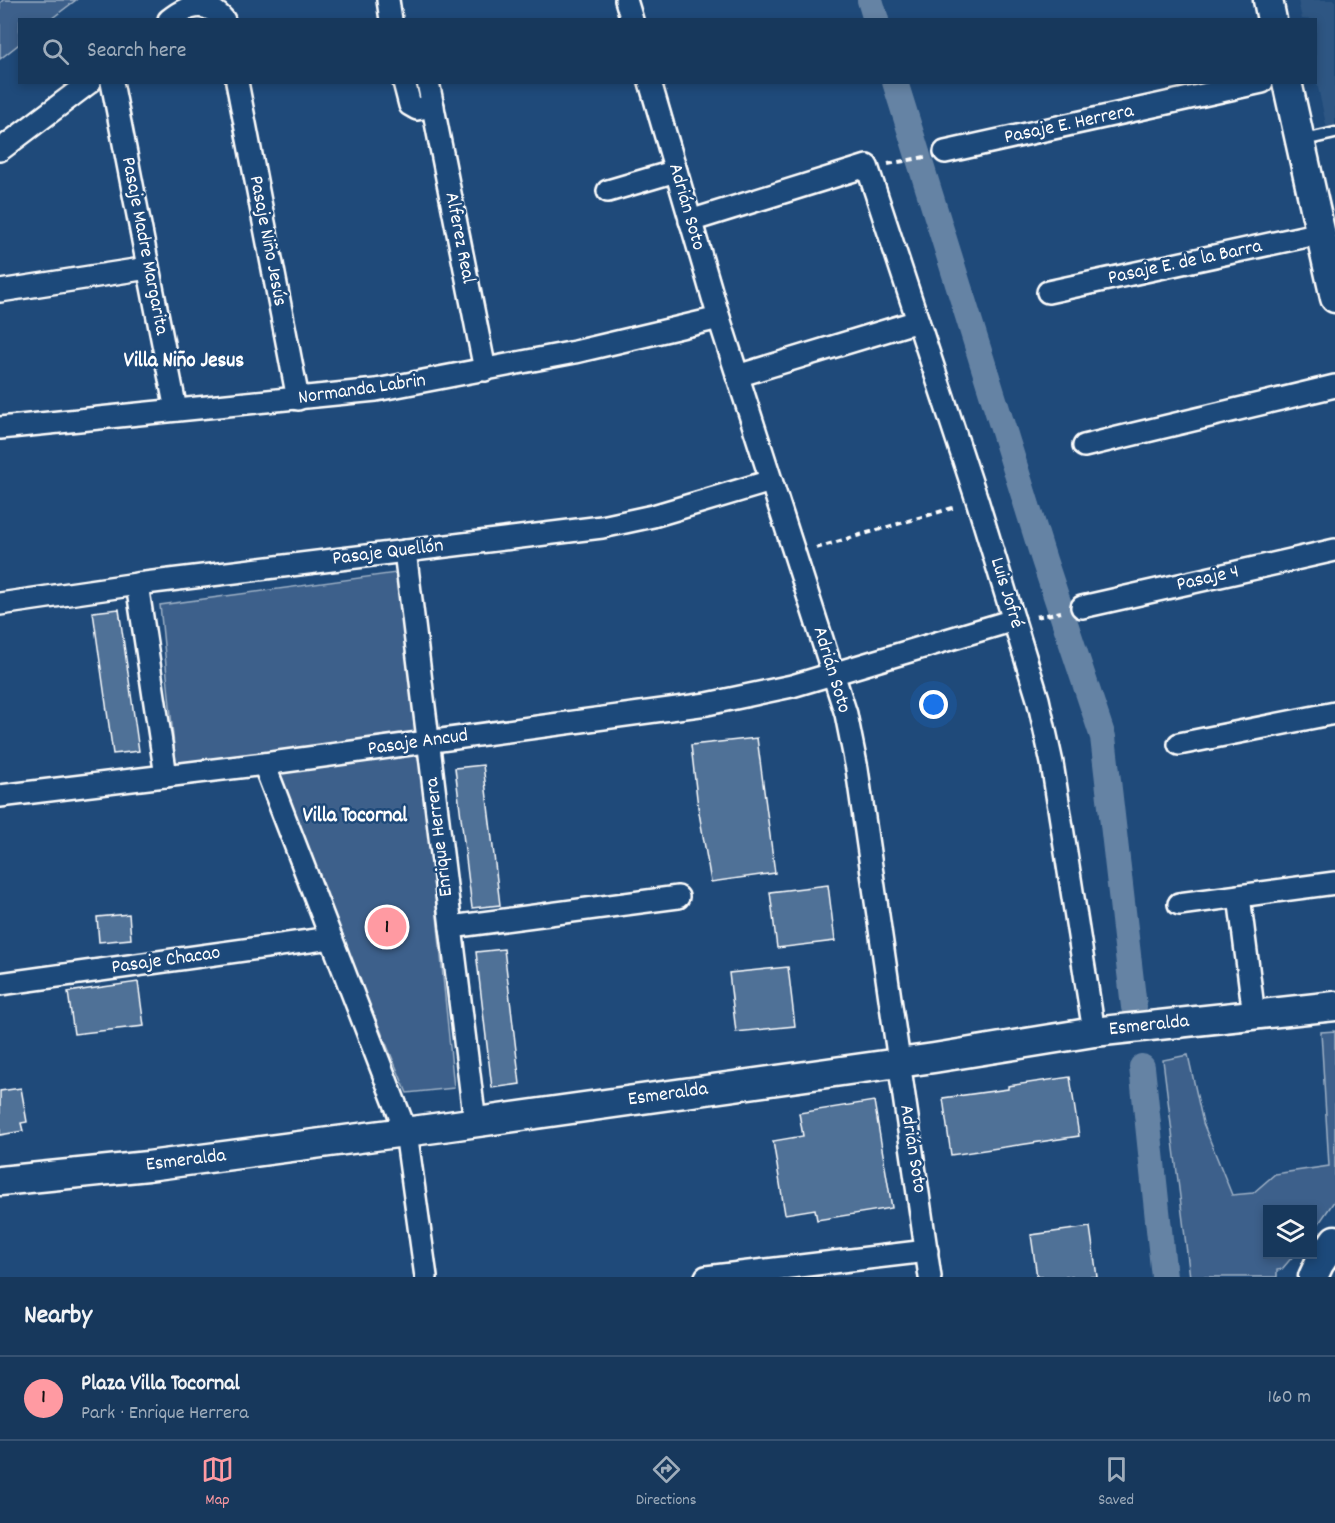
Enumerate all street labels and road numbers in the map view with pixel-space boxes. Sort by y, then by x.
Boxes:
street label: Pasaje E. Herrera [1002,98,1137,152]
street label: Pasaje Madre Margarita [113,155,175,338]
street label: Adrián Soto [660,160,712,254]
street label: Pasaje Niño Jesús [241,173,293,309]
street label: Alferez Real [436,190,482,286]
street label: Pasaje E. de la Barra [1106,233,1265,293]
street label: Normanda Labrin [296,367,428,413]
street label: Pasaje Quellón [331,532,445,574]
street label: Luis Jofré [982,554,1030,632]
street label: Pasaje 4 [1174,558,1242,600]
street label: Adrián Soto [805,623,857,717]
street label: Pasaje Ancud [366,722,470,764]
street label: Enrique Herrera [419,775,461,898]
street label: Pasaje Chacao [110,939,222,982]
street label: Esmeralda [1108,1008,1191,1044]
street label: Esmeralda [626,1075,710,1114]
street label: Adrián Soto [891,1103,933,1195]
street label: Esmeralda [144,1142,228,1180]

